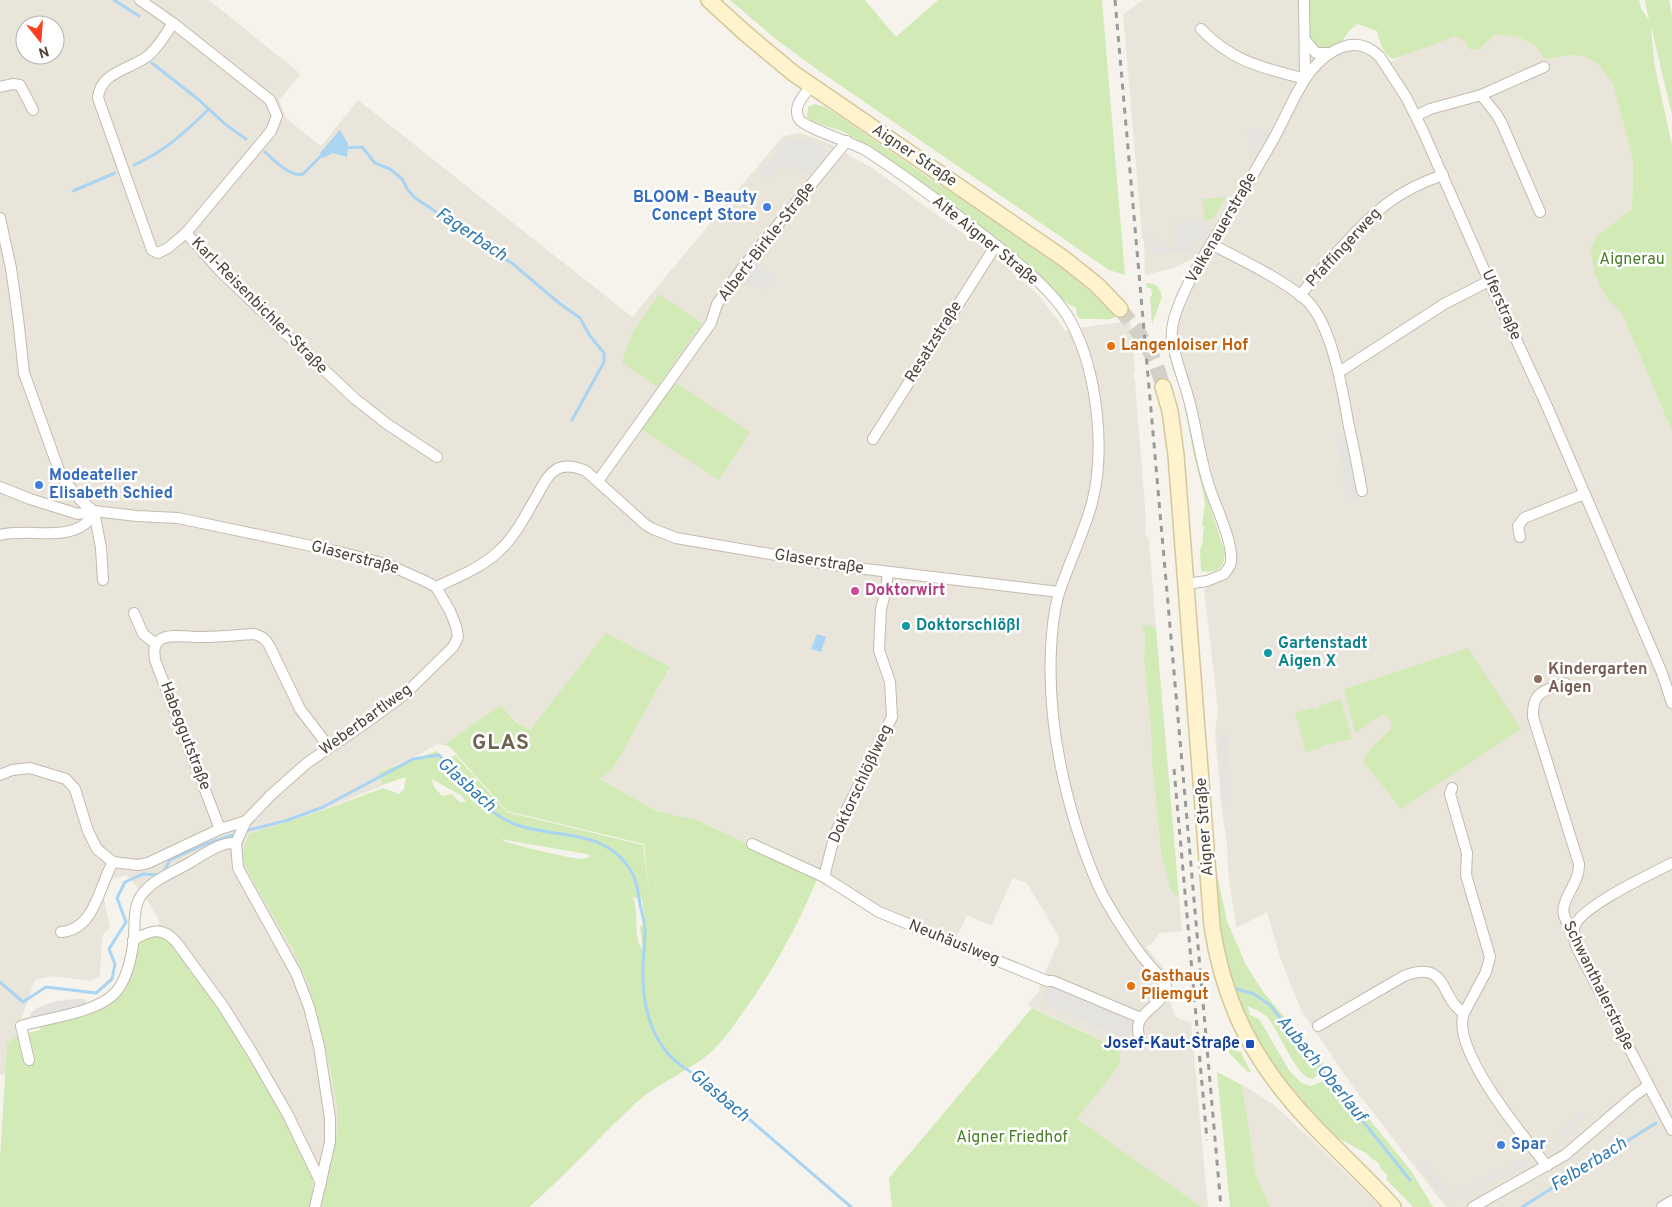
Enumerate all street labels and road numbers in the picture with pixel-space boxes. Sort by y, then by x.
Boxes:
street label: Aigner Straße [868,120,960,192]
street label: Valkenauerstraße [1182,169,1262,287]
street label: Albert-Birkle-Straße [714,178,820,306]
street label: Alte Aigner Straße [928,192,1042,290]
street label: Pfaffingerweg [1302,204,1386,292]
street label: Karl-Reisenbichler-Straße [186,233,332,379]
street label: Uferstraße [1477,267,1525,343]
street label: Resatzstraße [901,297,967,387]
street label: Glaserstraße [309,537,401,579]
street label: Glaserstraße [773,545,865,579]
street label: Habeggutstraße [155,679,215,793]
street label: Weberbartlweg [316,680,416,760]
street label: Doktorschlößlweg [825,721,897,847]
street label: Aigner Straße [1192,777,1218,877]
street label: Neuhäuslweg [906,916,1002,970]
street label: Schwanthalerstraße [1558,918,1638,1054]

